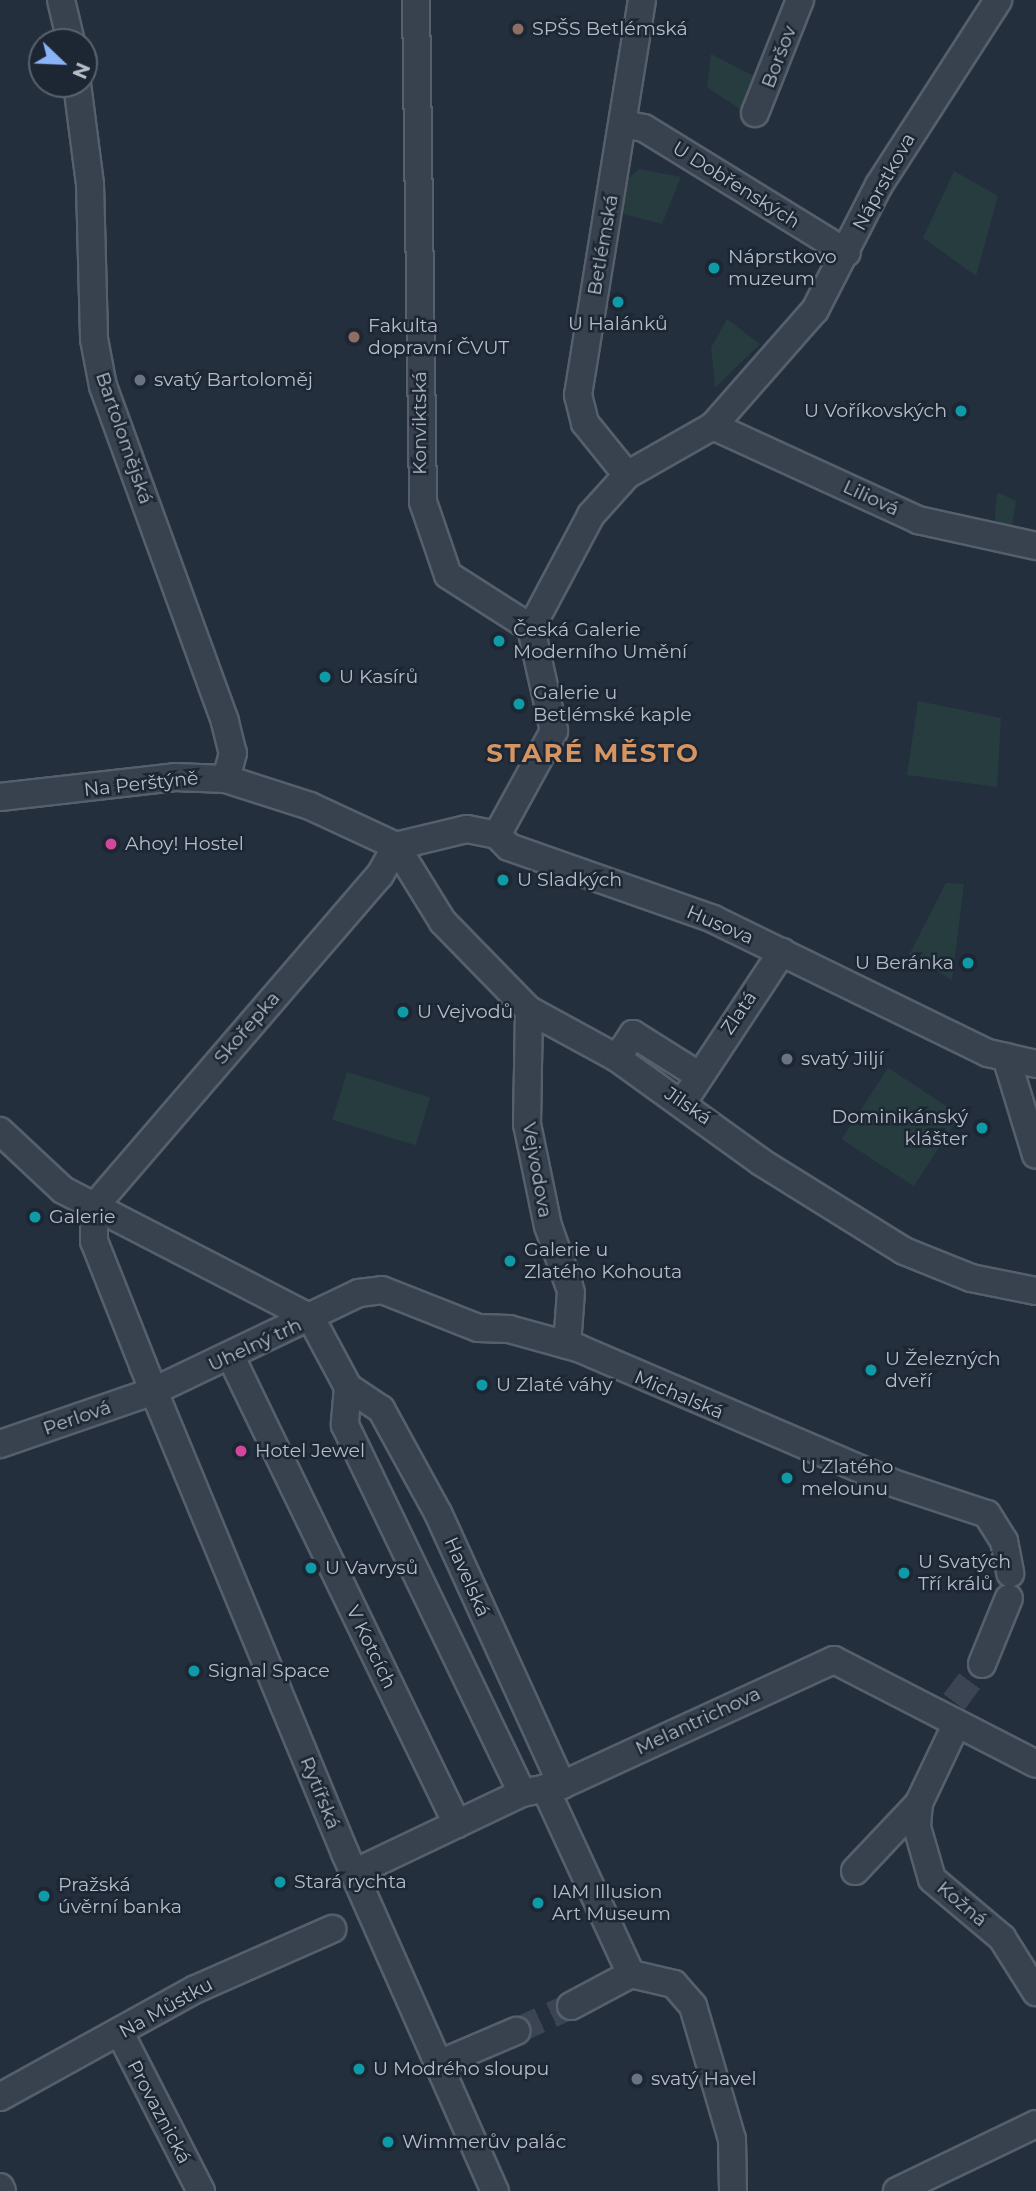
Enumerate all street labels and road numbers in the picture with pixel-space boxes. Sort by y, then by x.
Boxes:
street label: Boršov [757,23,801,91]
street label: Náprstkova [848,129,920,235]
street label: U Dobřenských [668,137,804,233]
street label: Betlémská [583,193,623,297]
street label: Bartolomějská [91,369,157,507]
street label: Konviktská [409,371,431,475]
street label: Liliová [839,475,903,521]
street label: Na Perštýně [83,767,199,801]
street label: Husova [683,901,757,949]
street label: Skořepka [209,987,285,1069]
street label: Zlatá [716,987,762,1039]
street label: Jilská [660,1082,716,1130]
street label: Vejvodova [517,1121,557,1219]
street label: Uhelný trh [205,1313,305,1377]
street label: Michalská [631,1366,727,1424]
street label: Perlová [40,1396,114,1440]
street label: Havelská [439,1534,495,1620]
street label: V Kotcích [341,1602,401,1692]
street label: Melantrichova [632,1682,764,1760]
street label: Rytířská [295,1753,345,1833]
street label: Kožná [932,1876,992,1932]
street label: Na Můstku [115,1973,217,2043]
street label: Provaznická [122,2056,196,2168]

